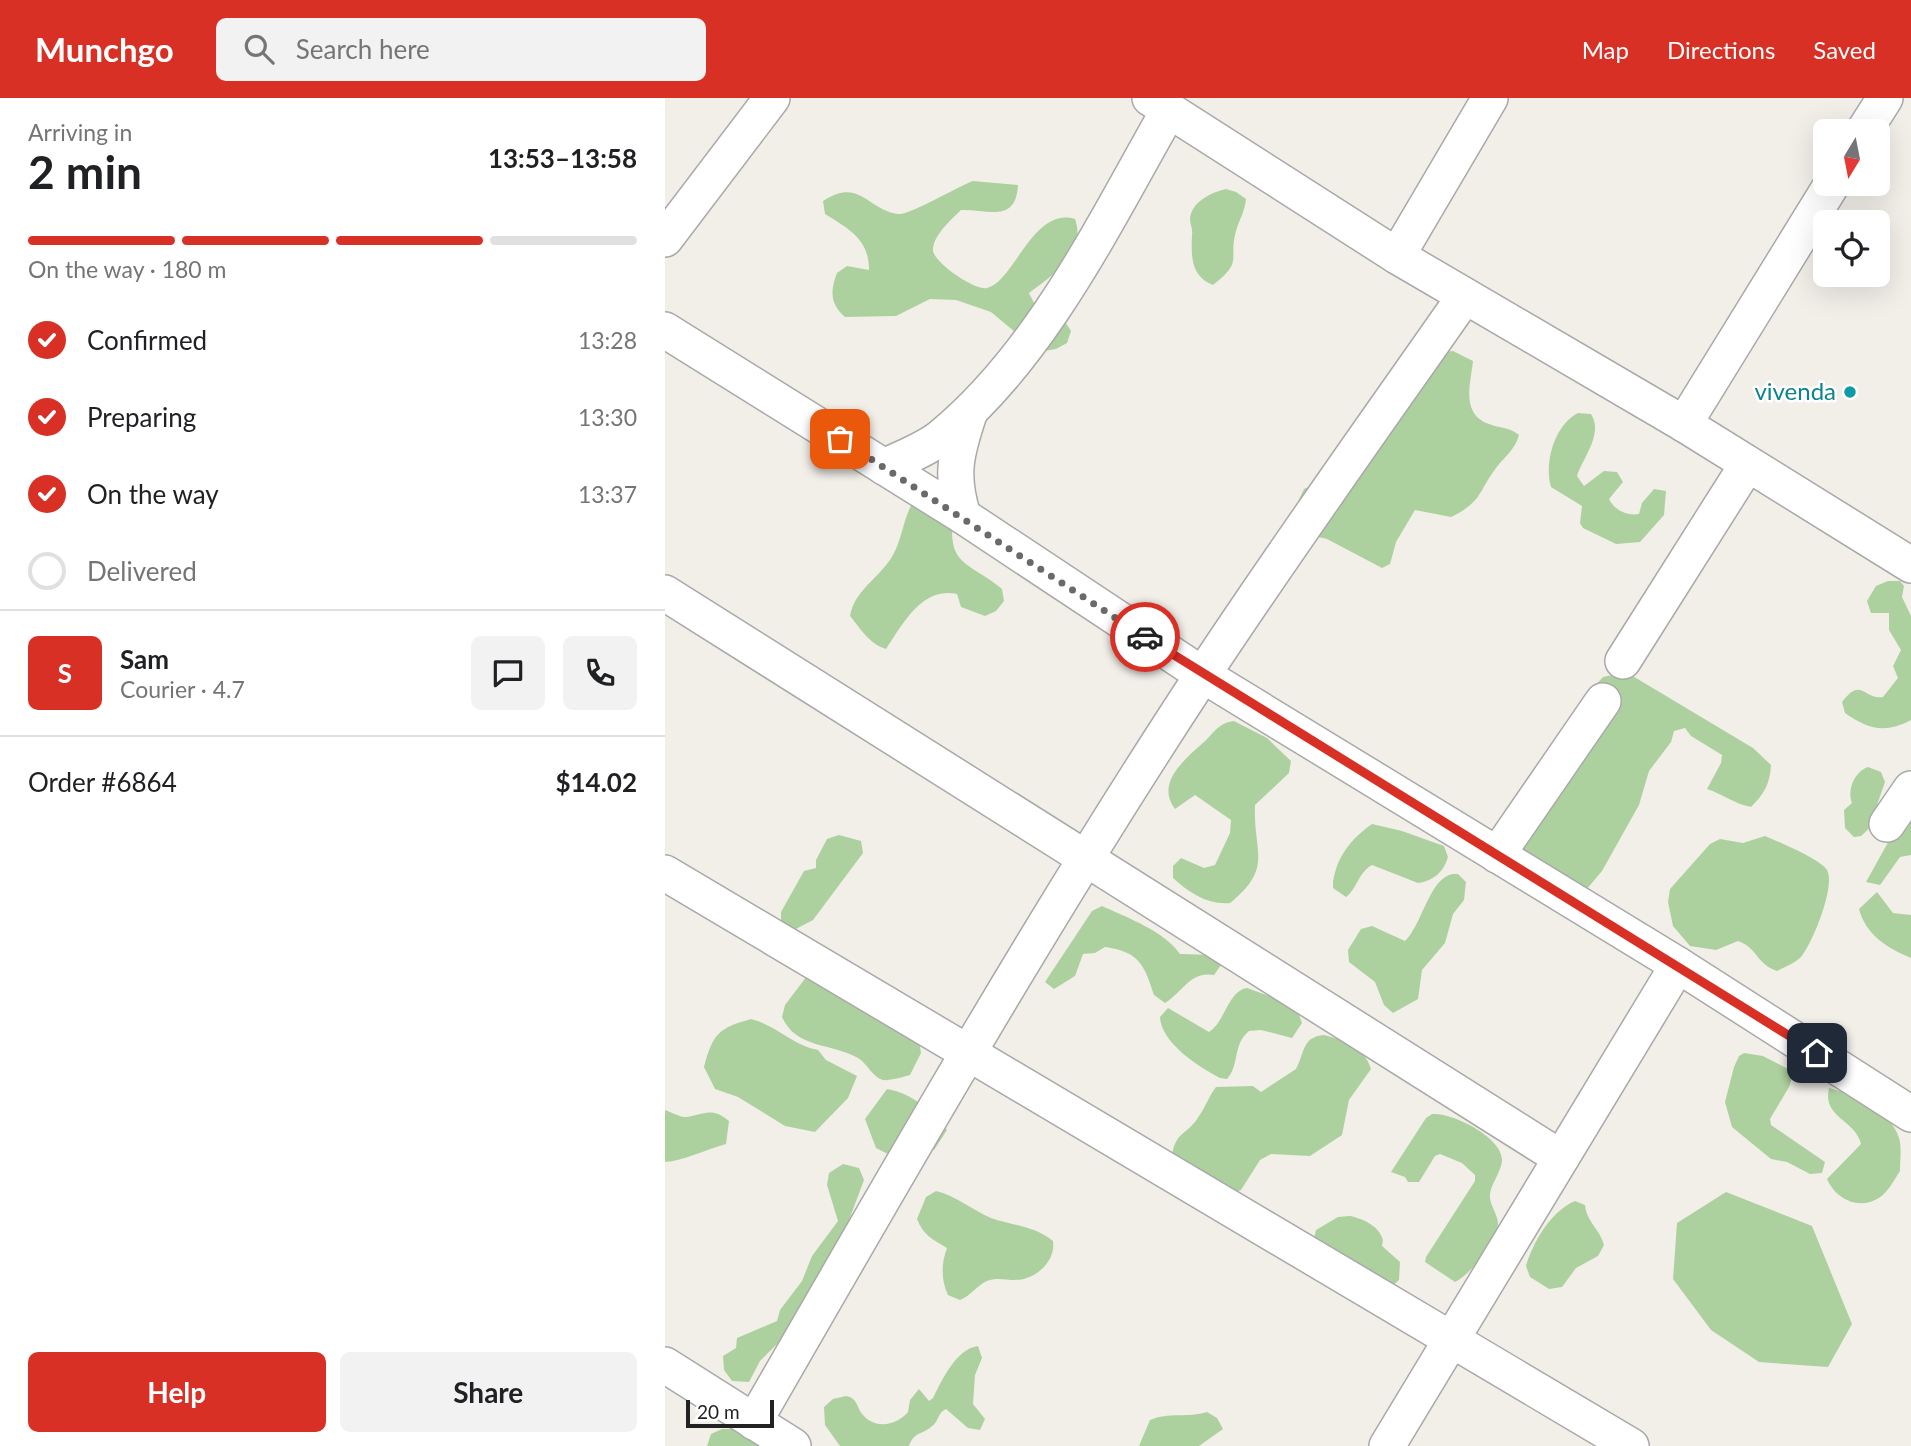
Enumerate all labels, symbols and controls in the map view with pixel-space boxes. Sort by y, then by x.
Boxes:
search box [216,18,706,81]
text: Munchgo [35,29,174,69]
icon: search [240,30,278,68]
text: Search here [296,33,430,65]
text: Map [1582,35,1629,64]
text: Directions [1667,35,1775,64]
text: Saved [1813,35,1876,64]
text: Arriving in [28,118,132,146]
north arrow [1813,119,1890,196]
map controls [1813,119,1890,287]
text: 13:53–13:58 [488,142,637,174]
text: 2 min [28,144,142,199]
button: locate [1813,210,1890,287]
text: On the way · 180 m [28,255,227,283]
icon: check [28,321,66,359]
text: Confirmed [87,324,207,356]
text: 13:28 [578,326,637,354]
place label: vivenda [1754,376,1836,405]
marker: vivenda [1842,384,1858,400]
icon: check [28,398,66,436]
text: Preparing [87,401,196,433]
text: 13:30 [578,403,637,431]
pin [810,409,870,469]
icon: bag [821,420,859,458]
icon: check [28,475,66,513]
text: On the way [87,478,219,510]
text: 13:37 [578,480,637,508]
text: Delivered [87,555,197,587]
courier [1110,602,1180,672]
icon: car [1126,618,1164,656]
button: chat [471,636,545,710]
button: phone [563,636,637,710]
text: Sam [120,643,169,675]
text: S [58,657,72,689]
text: Courier · 4.7 [120,675,245,703]
text: Order #6864 [28,766,177,798]
text: $14.02 [555,766,637,798]
pin [1787,1023,1847,1083]
icon: home [1798,1034,1836,1072]
button: Help [28,1352,326,1432]
button: Share [340,1352,637,1432]
scale bar [686,1397,773,1429]
text: 20 m [697,1400,740,1423]

